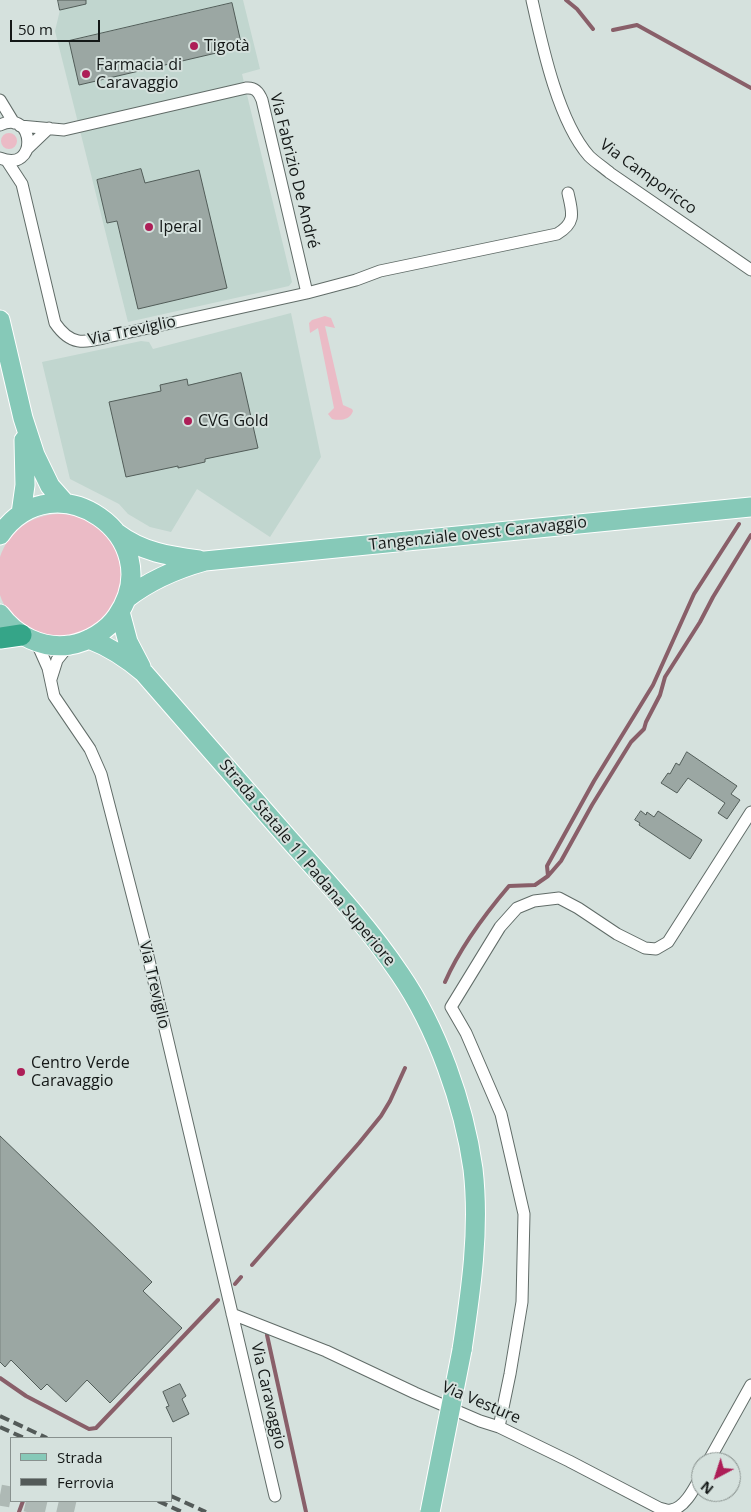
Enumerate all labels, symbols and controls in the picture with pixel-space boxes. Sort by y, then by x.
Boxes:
scale bar [12,10,102,42]
text: 50 m [18,19,53,39]
place label: Tigotà [204,36,250,56]
marker: Tigotà [188,40,200,52]
place label: Farmacia di Caravaggio [96,55,182,93]
marker: Farmacia di Caravaggio [80,68,92,80]
street label: Via Fabrizio De André [265,91,323,251]
street label: Via Camporicco [596,135,700,219]
place label: Iperal [159,217,202,237]
marker: Iperal [143,221,155,233]
street label: Via Treviglio [86,312,178,350]
place label: CVG Gold [198,411,268,431]
marker: CVG Gold [182,415,194,427]
street label: Tangenziale ovest Caravaggio [368,513,588,555]
street label: Strada Statale 11 Padana Superiore [215,756,399,970]
street label: Via Treviglio [135,939,173,1031]
place label: Centro Verde Caravaggio [31,1053,130,1091]
marker: Centro Verde Caravaggio [15,1066,27,1078]
street label: Via Caravaggio [246,1341,290,1451]
street label: Via Vesture [439,1378,523,1428]
legend [10,1437,172,1502]
text: Strada [57,1447,103,1467]
north arrow [691,1452,741,1502]
text: Ferrovia [57,1472,114,1492]
text: N [696,1477,717,1499]

